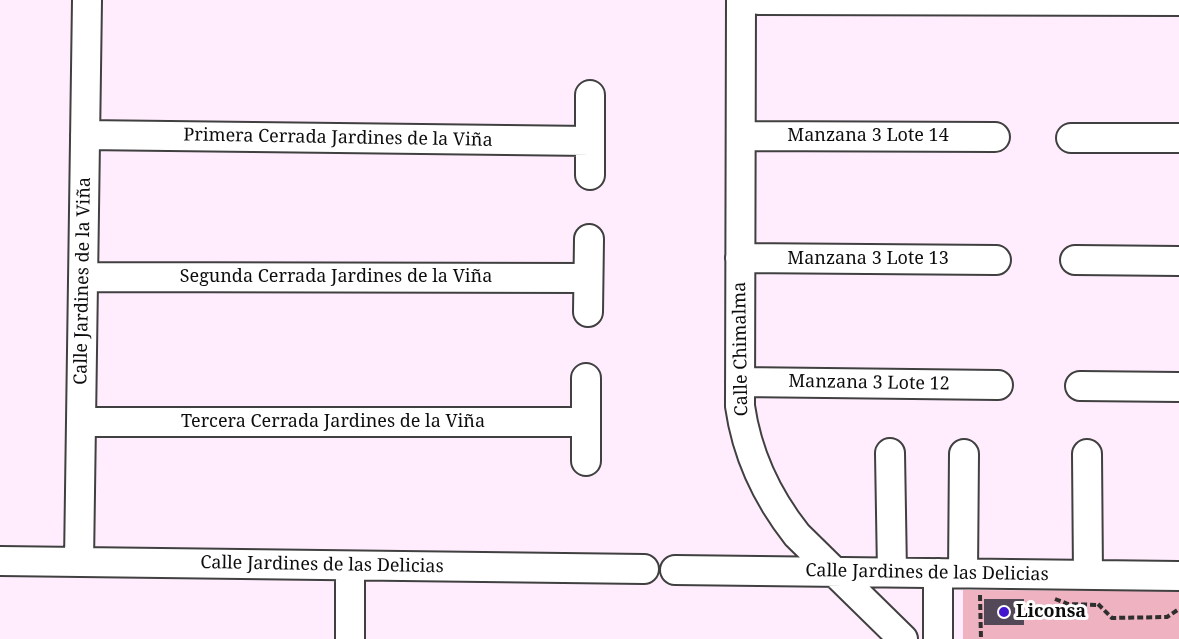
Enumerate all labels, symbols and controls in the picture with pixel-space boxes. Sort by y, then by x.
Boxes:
street label: Primera Cerrada Jardines de la Viña [183,125,493,151]
street label: Manzana 3 Lote 14 [787,125,949,147]
street label: Calle Jardines de la Viña [70,177,96,385]
street label: Manzana 3 Lote 13 [787,248,949,270]
street label: Segunda Cerrada Jardines de la Viña [180,266,492,288]
street label: Calle Chimalma [729,281,753,417]
street label: Manzana 3 Lote 12 [788,371,950,395]
street label: Tercera Cerrada Jardines de la Viña [181,411,485,433]
street label: Calle Jardines de las Delicias [200,552,444,578]
street label: Calle Jardines de las Delicias [805,560,1049,586]
place label: Liconsa [1016,601,1086,623]
marker: Liconsa [997,605,1011,619]

